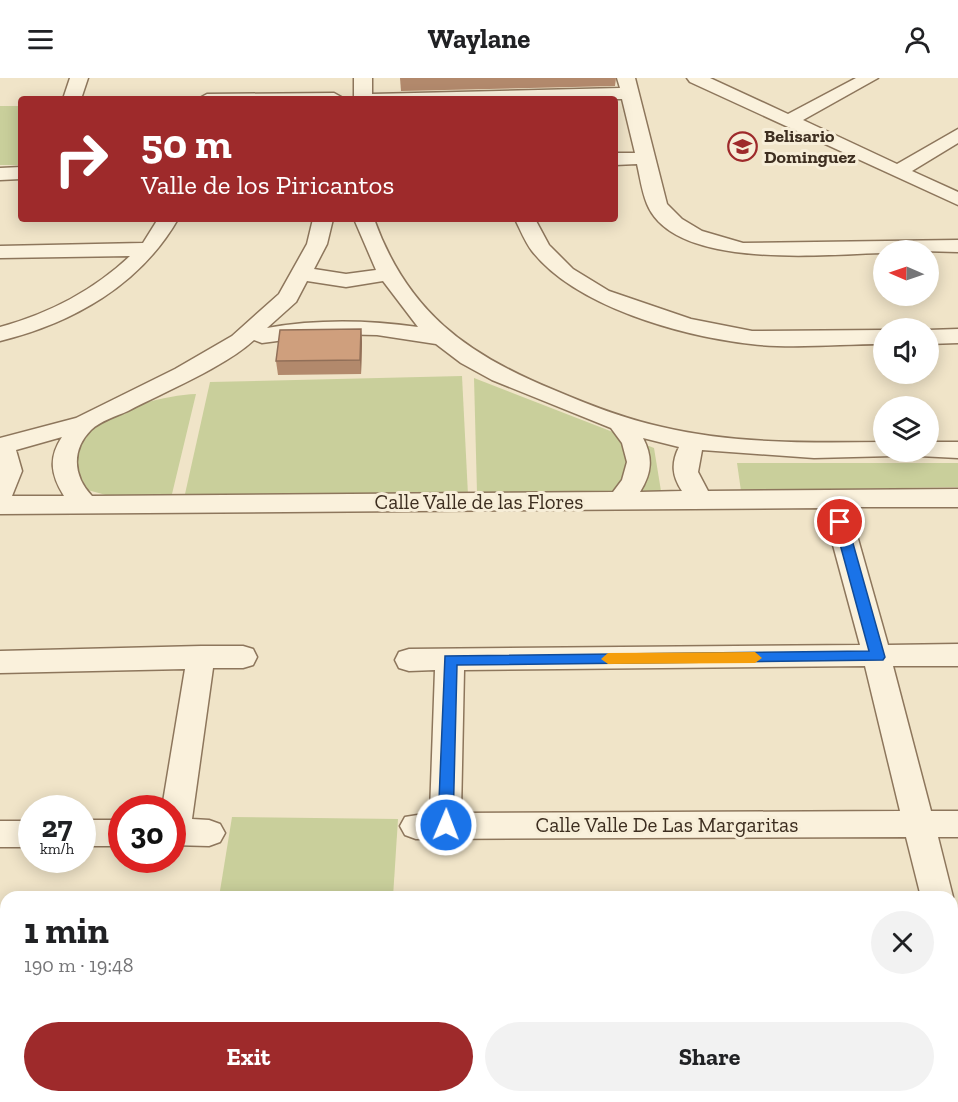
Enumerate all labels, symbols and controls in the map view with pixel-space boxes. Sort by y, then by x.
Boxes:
icon: menu [24,23,57,56]
text: Waylane [428,23,530,55]
icon: person [901,23,934,56]
text: 50 m [141,118,232,169]
icon: right [42,120,120,198]
place label: Belisario Dominguez [764,125,856,168]
school or university icon: Belisario Dominguez [727,130,759,162]
text: Valle de los Piricantos [141,169,394,201]
north arrow [873,240,939,306]
map controls [873,240,939,462]
button: sound [873,318,939,384]
button: layers [873,396,939,462]
street label: Calle Valle de las Flores [375,489,583,514]
pin [814,496,865,547]
icon: arrive [823,505,856,538]
position arrow [414,793,478,857]
speed limit sign: 30 [108,795,186,873]
text: 27 [42,809,72,845]
street label: Calle Valle De Las Margaritas [536,812,798,837]
text: km/h [40,840,74,858]
text: 1 min [24,909,109,952]
button: close [871,911,934,974]
text: 190 m · 19:48 [24,953,133,977]
button: Exit [24,1022,473,1091]
button: Share [485,1022,934,1091]

